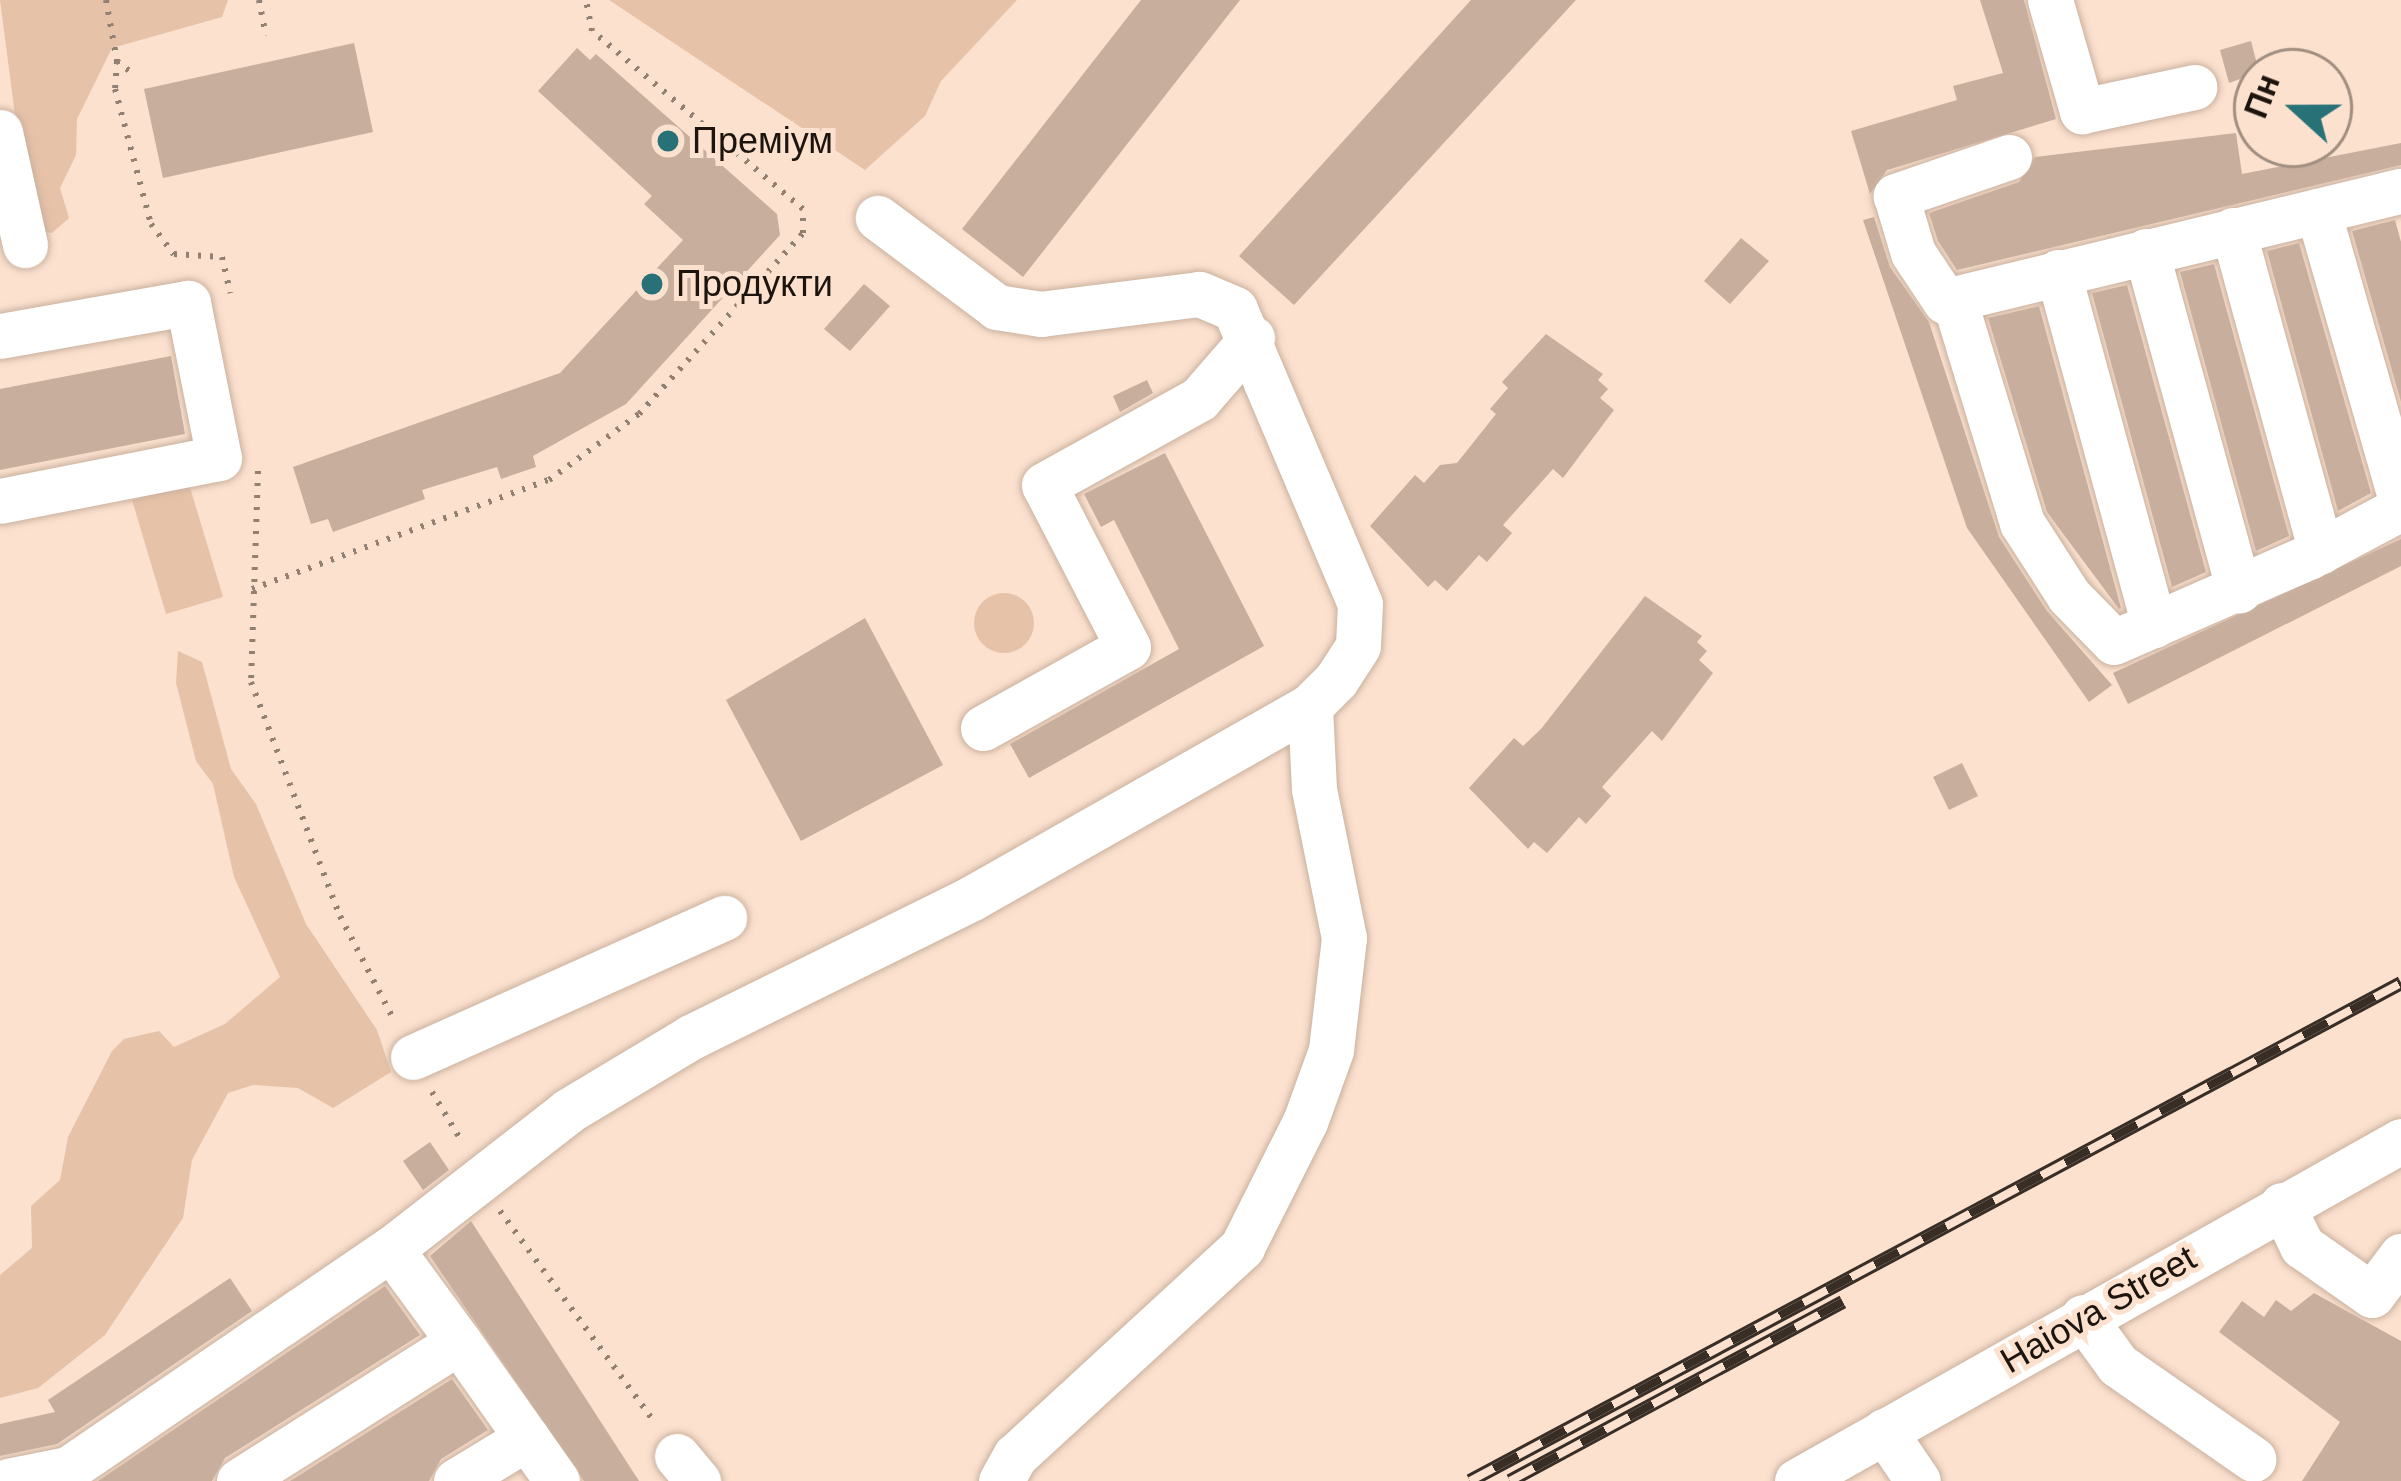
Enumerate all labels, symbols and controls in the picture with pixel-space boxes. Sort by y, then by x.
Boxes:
north arrow [2233,48,2353,168]
text: Пн [2237,69,2287,123]
place label: Преміум [692,119,833,163]
marker: Преміум [655,128,681,154]
place label: Продукти [676,262,833,306]
marker: Продукти [639,271,665,297]
street label: Haiova Street [1993,1236,2203,1382]

